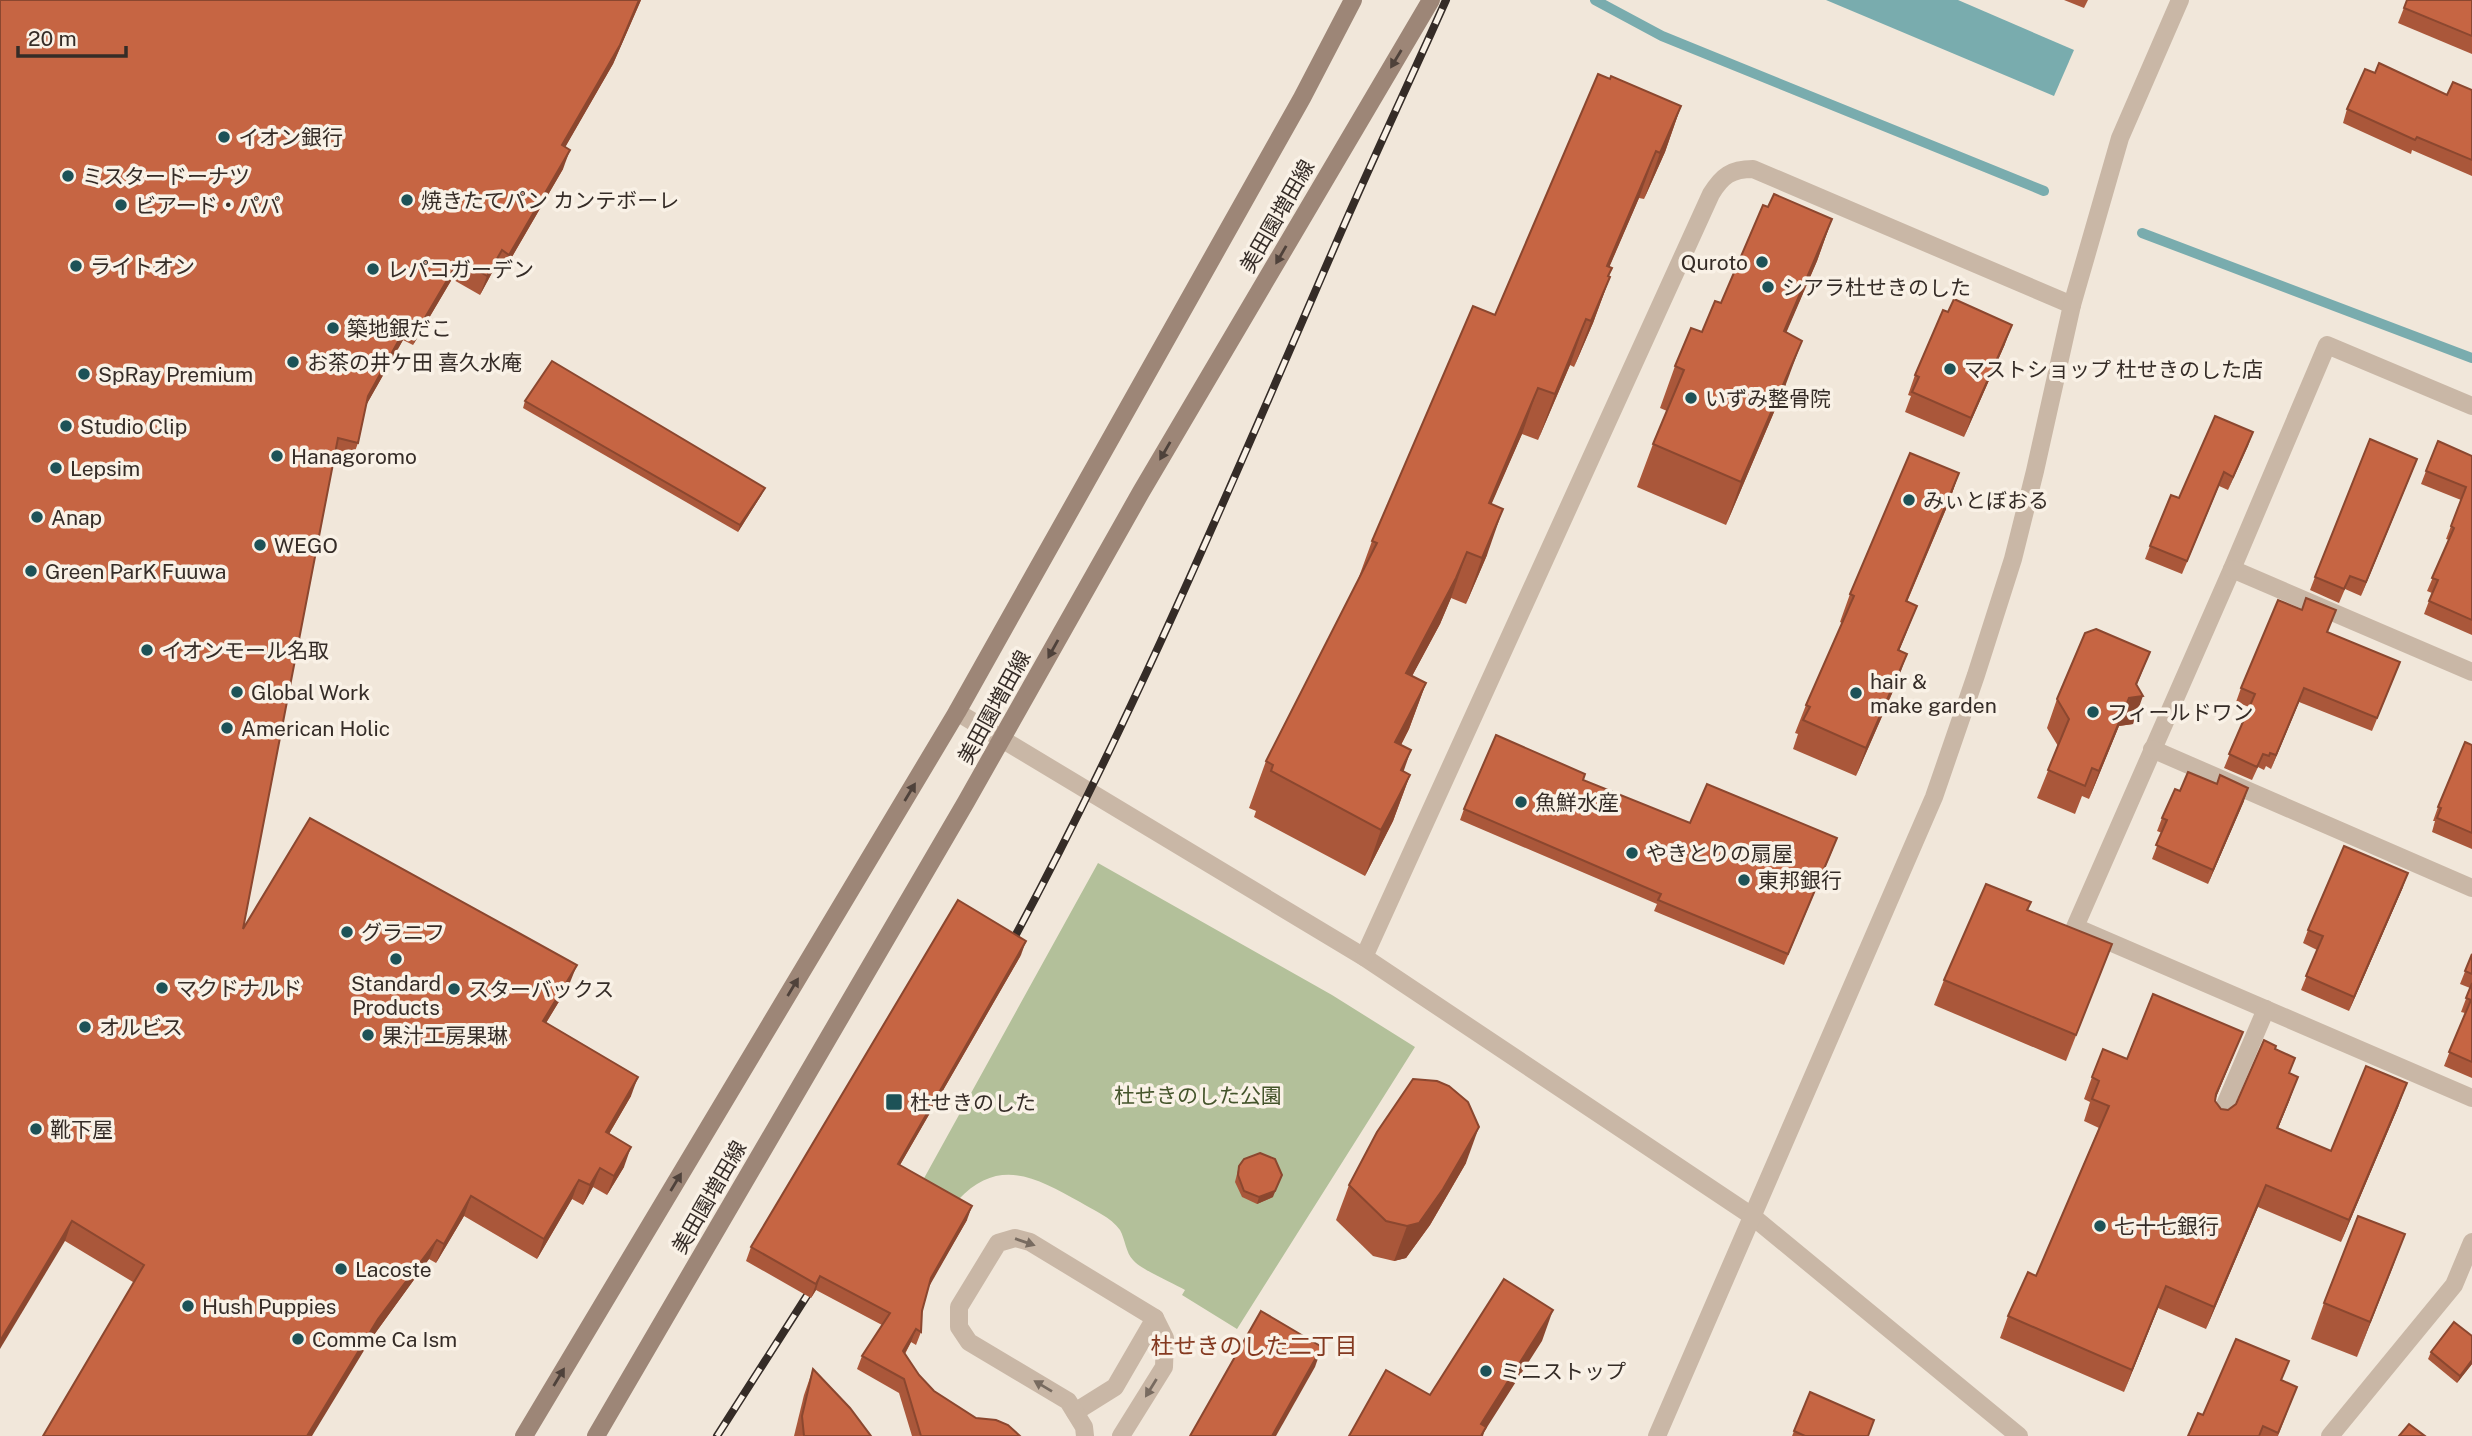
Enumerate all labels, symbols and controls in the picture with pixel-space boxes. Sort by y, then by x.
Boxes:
scale bar [18,14,126,58]
text: 20 m [28,26,77,51]
one-way arrow [1390,49,1402,68]
place label: イオン銀行 [238,125,343,150]
marker: イオン銀行 [216,129,232,145]
street label: 美田園増田線 [1235,155,1319,277]
place label: ミスタードーナツ [82,164,250,189]
marker: ミスタードーナツ [60,168,76,184]
place label: 焼きたてパン カンテボーレ [421,188,679,213]
marker: 焼きたてパン カンテボーレ [399,192,415,208]
place label: ビアード・パパ [135,193,281,218]
marker: ビアード・パパ [113,197,129,213]
one-way arrow [1275,245,1287,264]
place label: Quroto [1681,250,1748,275]
place label: ライトオン [90,254,195,279]
marker: Quroto [1754,254,1770,270]
place label: レパコガーデン [387,257,534,282]
marker: ライトオン [68,258,84,274]
marker: レパコガーデン [365,261,381,277]
place label: シアラ杜せきのした [1782,275,1971,300]
marker: シアラ杜せきのした [1760,279,1776,295]
place label: 築地銀だこ [347,316,452,341]
marker: 築地銀だこ [325,320,341,336]
place label: お茶の井ケ田 喜久水庵 [307,350,522,375]
marker: お茶の井ケ田 喜久水庵 [285,354,301,370]
place label: マストショップ 杜せきのした店 [1964,357,2263,382]
marker: マストショップ 杜せきのした店 [1942,361,1958,377]
place label: SpRay Premium [98,362,253,387]
marker: SpRay Premium [76,366,92,382]
place label: いずみ整骨院 [1705,386,1831,411]
marker: いずみ整骨院 [1683,390,1699,406]
place label: Studio Clip [80,414,187,439]
marker: Studio Clip [58,418,74,434]
one-way arrow [1159,441,1172,460]
place label: Hanagoromo [291,444,417,469]
marker: Hanagoromo [269,448,285,464]
place label: Lepsim [70,456,140,481]
marker: Lepsim [48,460,64,476]
place label: みぃとぼおる [1923,488,2049,513]
marker: みぃとぼおる [1901,492,1917,508]
place label: Anap [51,505,102,530]
marker: Anap [29,509,45,525]
place label: WEGO [274,533,338,558]
marker: WEGO [252,537,268,553]
place label: Green ParK Fuuwa [45,559,226,584]
marker: Green ParK Fuuwa [23,563,39,579]
place label: イオンモール名取 [161,638,329,663]
one-way arrow [1047,639,1059,658]
marker: イオンモール名取 [139,642,155,658]
street label: 美田園増田線 [953,646,1035,768]
place label: hair & make garden [1870,669,1997,718]
place label: Global Work [251,680,370,705]
marker: Global Work [229,684,245,700]
marker: hair & make garden [1848,685,1864,701]
place label: フィールドワン [2107,700,2254,725]
marker: フィールドワン [2085,704,2101,720]
place label: American Holic [241,716,390,741]
marker: American Holic [219,720,235,736]
one-way arrow [903,782,916,801]
place label: 魚鮮水産 [1535,790,1619,815]
marker: 魚鮮水産 [1513,794,1529,810]
place label: やきとりの扇屋 [1646,841,1793,866]
marker: やきとりの扇屋 [1624,845,1640,861]
place label: 東邦銀行 [1758,868,1842,893]
marker: 東邦銀行 [1736,872,1752,888]
place label: グラニフ [361,920,445,945]
marker: グラニフ [339,924,355,940]
marker: Standard Products [388,951,404,967]
place label: Standard Products [351,971,441,1020]
place label: マクドナルド [176,976,302,1001]
place label: スターバックス [468,977,614,1002]
one-way arrow [786,977,799,996]
marker: マクドナルド [154,980,170,996]
marker: スターバックス [446,981,462,997]
place label: オルビス [99,1015,183,1040]
marker: オルビス [77,1019,93,1035]
place label: 果汁工房果琳 [382,1023,508,1048]
marker: 果汁工房果琳 [360,1027,376,1043]
park label: 杜せきのした公園 [1114,1083,1282,1108]
place label: 杜せきのした [910,1090,1036,1115]
marker: 杜せきのした [884,1092,904,1112]
place label: 靴下屋 [50,1117,113,1142]
marker: 靴下屋 [28,1121,44,1137]
street label: 美田園増田線 [667,1136,751,1258]
one-way arrow [670,1173,682,1192]
place label: 七十七銀行 [2114,1214,2219,1239]
marker: 七十七銀行 [2092,1218,2108,1234]
one-way arrow [1014,1237,1035,1248]
place label: Lacoste [355,1257,432,1282]
marker: Lacoste [333,1261,349,1277]
place label: Hush Puppies [202,1294,336,1319]
marker: Hush Puppies [180,1298,196,1314]
place label: Comme Ca Ism [312,1327,457,1352]
marker: Comme Ca Ism [290,1331,306,1347]
district label: 杜せきのした二丁目 [1151,1332,1358,1359]
place label: ミニストップ [1500,1359,1626,1384]
marker: ミニストップ [1478,1363,1494,1379]
one-way arrow [553,1368,565,1387]
one-way arrow [1144,1379,1157,1398]
one-way arrow [1034,1380,1053,1393]

